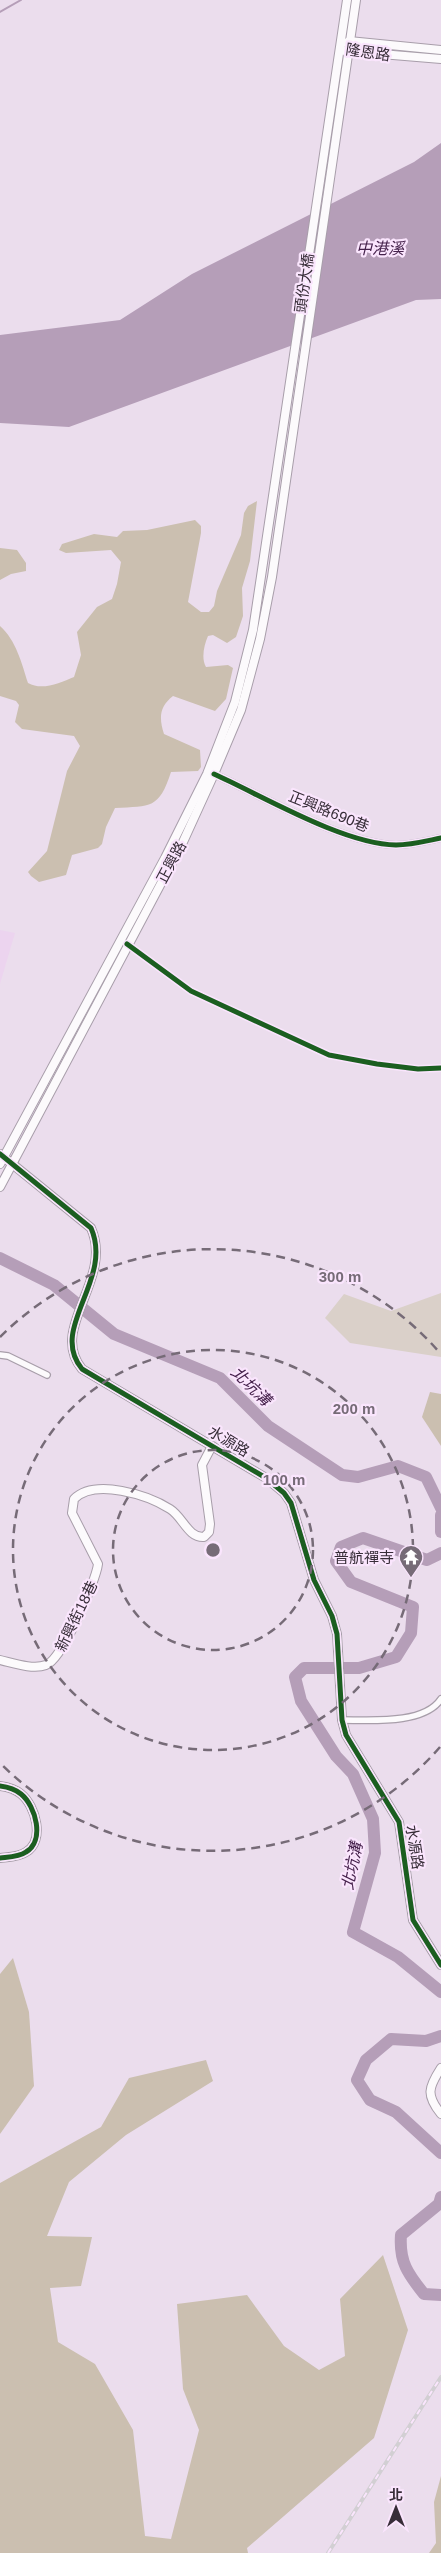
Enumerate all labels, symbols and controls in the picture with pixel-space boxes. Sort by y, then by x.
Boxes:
street label: 隆恩路 [345,40,391,64]
water label: 中港溪 [356,240,406,257]
street label: 頭份大橋 [291,252,317,314]
street label: 正興路690巷 [286,787,372,835]
street label: 正興路 [153,838,189,886]
text: 300 m [319,1268,361,1285]
water label: 北坑溝 [228,1363,276,1410]
text: 200 m [333,1400,375,1417]
street label: 水源路 [205,1422,253,1460]
text: 100 m [263,1471,305,1488]
centre of rings [204,1541,222,1559]
temple icon: 普航禪寺 [398,1544,424,1578]
place label: 普航禪寺 [334,1549,394,1566]
street label: 新興街18巷 [52,1578,100,1654]
street label: 水源路 [403,1823,427,1871]
water label: 北坑溝 [339,1839,366,1891]
north arrow [371,2483,421,2533]
text: 北 [389,2487,403,2503]

